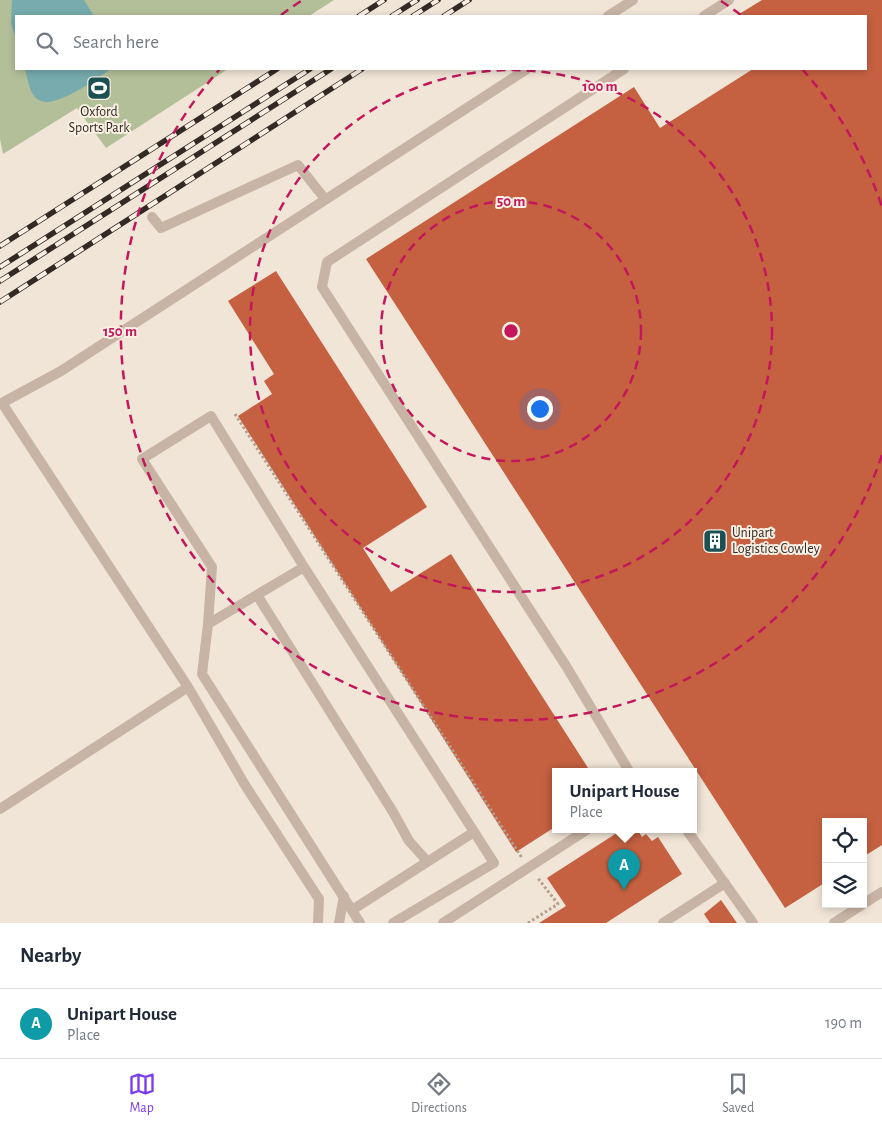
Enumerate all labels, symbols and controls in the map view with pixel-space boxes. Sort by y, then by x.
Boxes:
search box [15,15,867,70]
icon: search [33,29,61,57]
text: Search here [73,33,159,52]
sports icon: Oxford Sports Park [86,75,112,101]
text: 100 m [582,79,618,94]
place label: Oxford Sports Park [68,105,130,135]
text: 50 m [497,194,525,209]
centre of rings [502,322,520,340]
text: 150 m [103,324,137,339]
your location [527,396,553,422]
place label: Unipart Logistics Cowley [732,526,820,556]
building icon: Unipart Logistics Cowley [702,528,728,554]
popup [552,768,697,833]
text: Unipart House [569,782,680,801]
text: Place [569,804,603,820]
map controls [822,818,867,908]
button: locate [822,818,867,863]
pin: A [608,849,640,890]
button: layers [822,863,867,908]
text: Nearby [20,945,81,966]
text: Unipart House [67,1005,177,1024]
text: A [31,1015,41,1031]
text: 190 m [825,1015,862,1031]
text: Place [67,1027,100,1043]
tab: Map [128,1070,156,1117]
tab: Directions [411,1070,467,1117]
tab: Saved [722,1070,754,1117]

